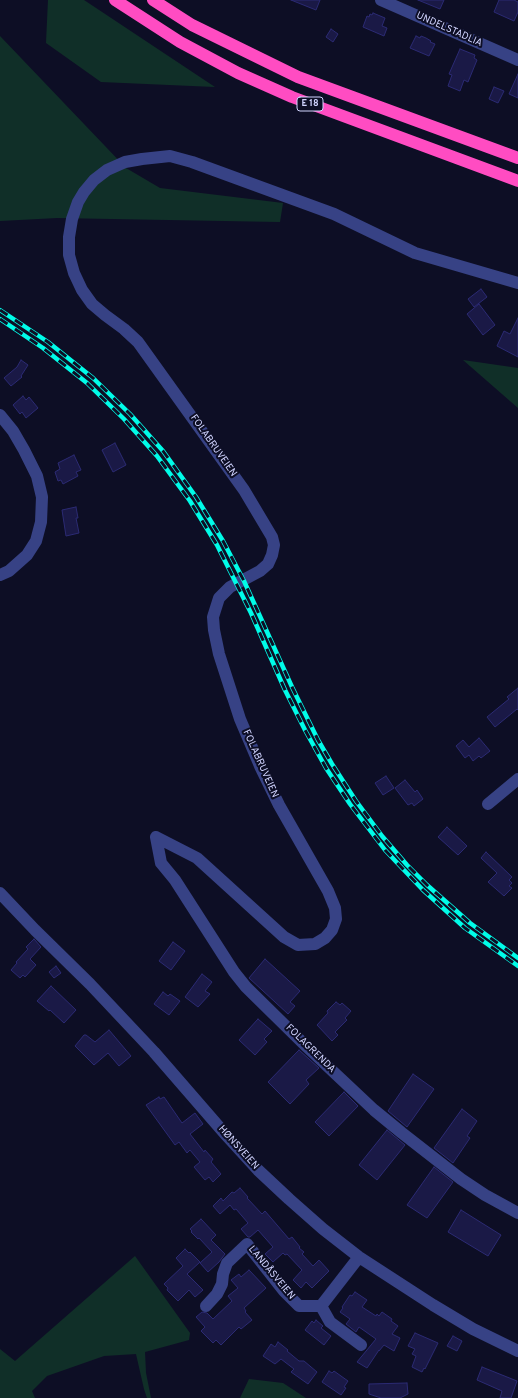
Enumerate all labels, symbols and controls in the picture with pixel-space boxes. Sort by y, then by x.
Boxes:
street label: UNDELSTADLIA [414,10,484,50]
road number: E 18 [297,97,323,111]
street label: FOLABRUVEIEN [187,413,239,479]
street label: FOLABRUVEIEN [240,728,280,800]
street label: FOLAGRENDA [283,1022,337,1076]
street label: HØNSVEIEN [215,1124,261,1172]
street label: LANDÅSVEIEN [245,1244,297,1302]

